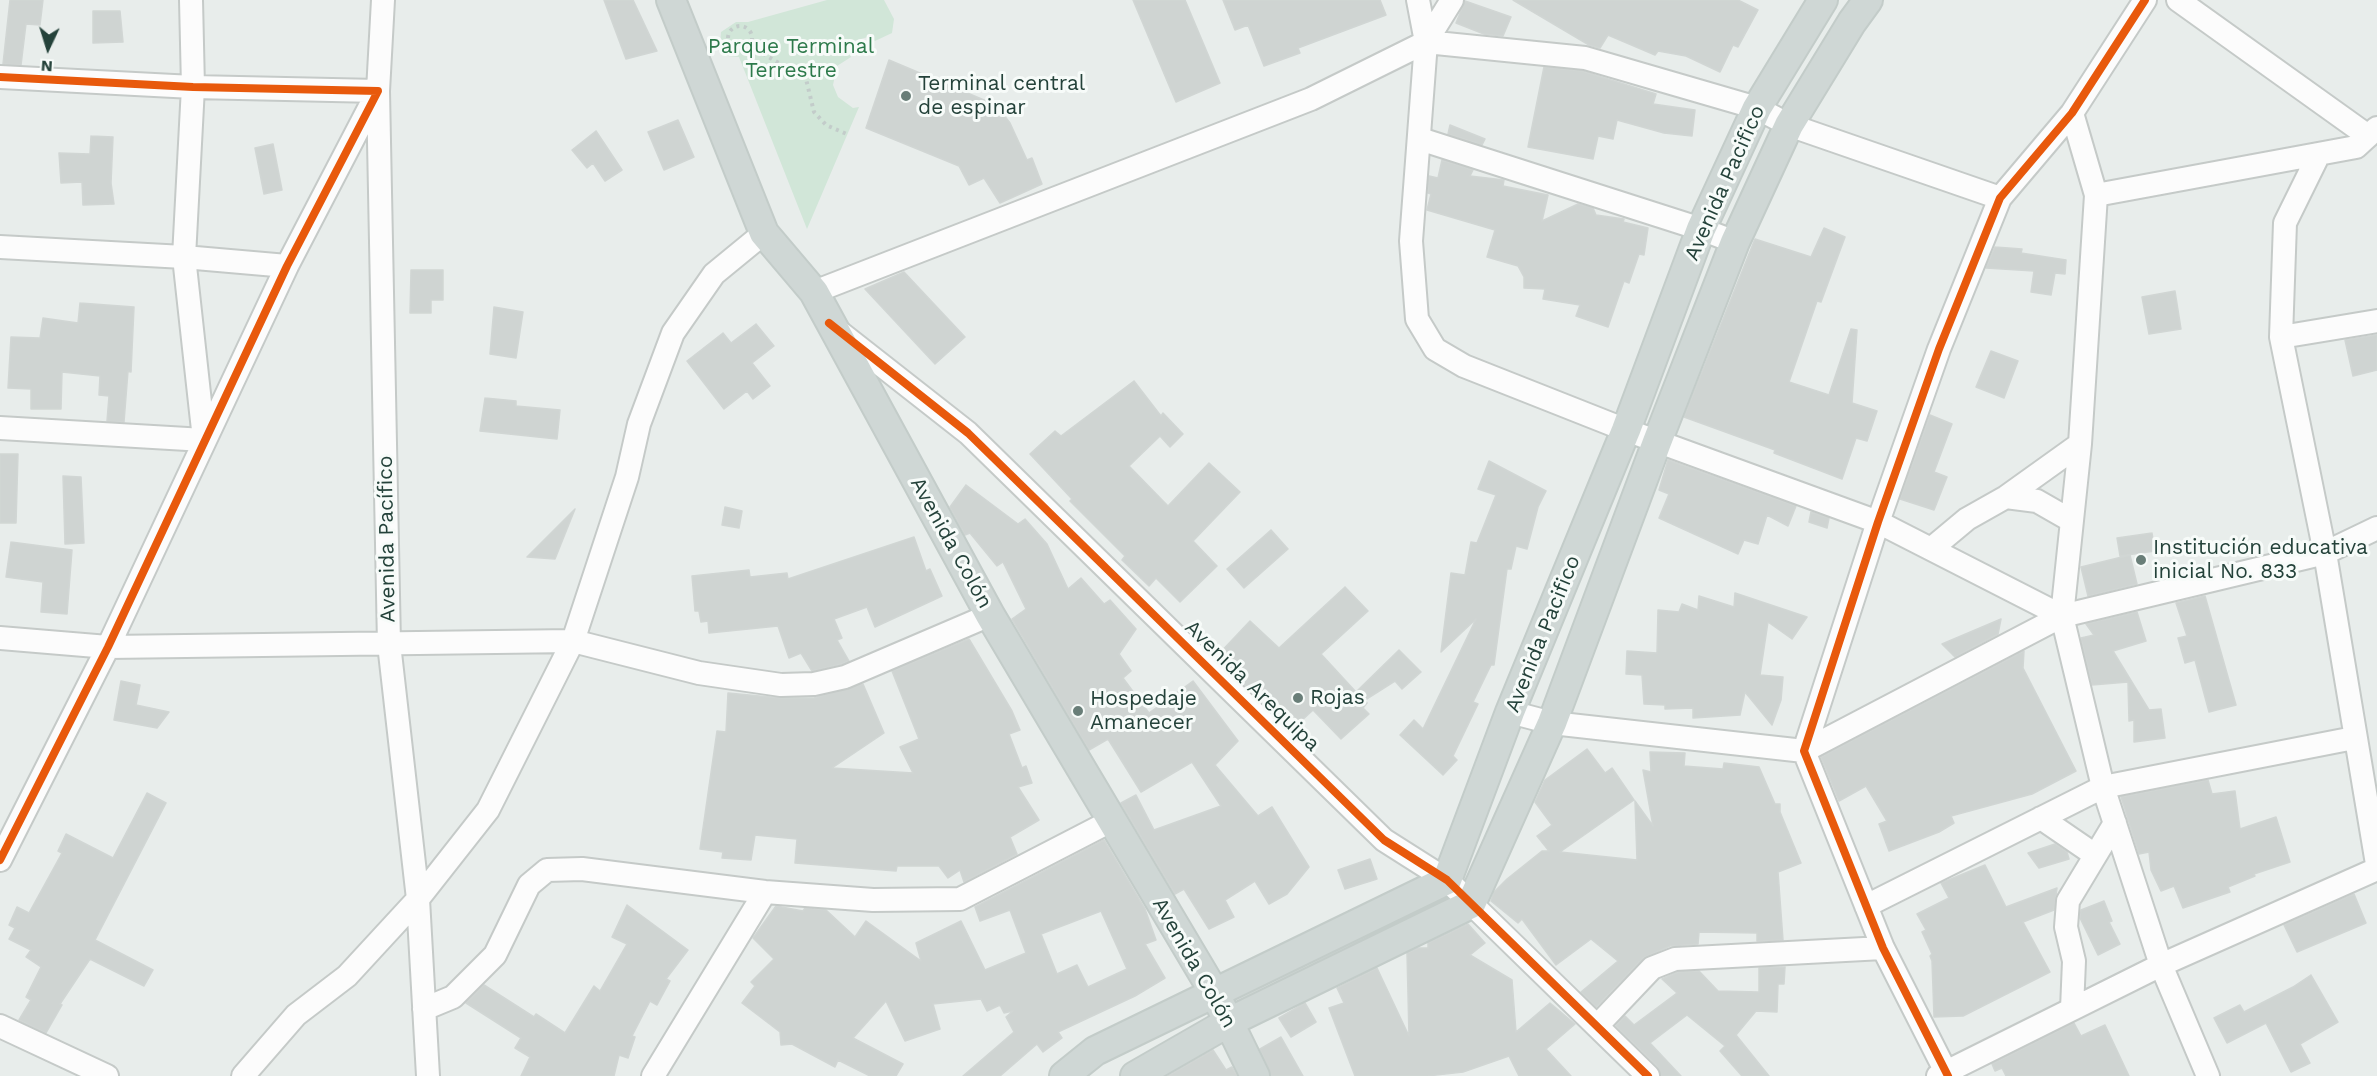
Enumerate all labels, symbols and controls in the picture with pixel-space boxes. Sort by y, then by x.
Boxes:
north arrow [18,18,78,78]
park label: Parque Terminal Terrestre [708,34,874,84]
text: N [40,57,53,76]
place label: Terminal central de espinar [918,71,1085,121]
marker: Terminal central de espinar [899,89,913,103]
street label: Avenida Pacifico [1679,101,1771,265]
street label: Avenida Pacífico [373,455,401,623]
street label: Avenida Colón [905,473,997,613]
place label: Institución educativa inicial No. 833 [2153,535,2368,585]
street label: Avenida Pacifico [1500,552,1586,716]
marker: Institución educativa inicial No. 833 [2134,553,2148,567]
street label: Avenida Arequipa [1179,615,1325,757]
place label: Rojas [1310,685,1365,711]
place label: Hospedaje Amanecer [1090,686,1197,736]
marker: Rojas [1291,691,1305,705]
marker: Hospedaje Amanecer [1071,704,1085,718]
street label: Avenida Colón [1147,893,1241,1033]

